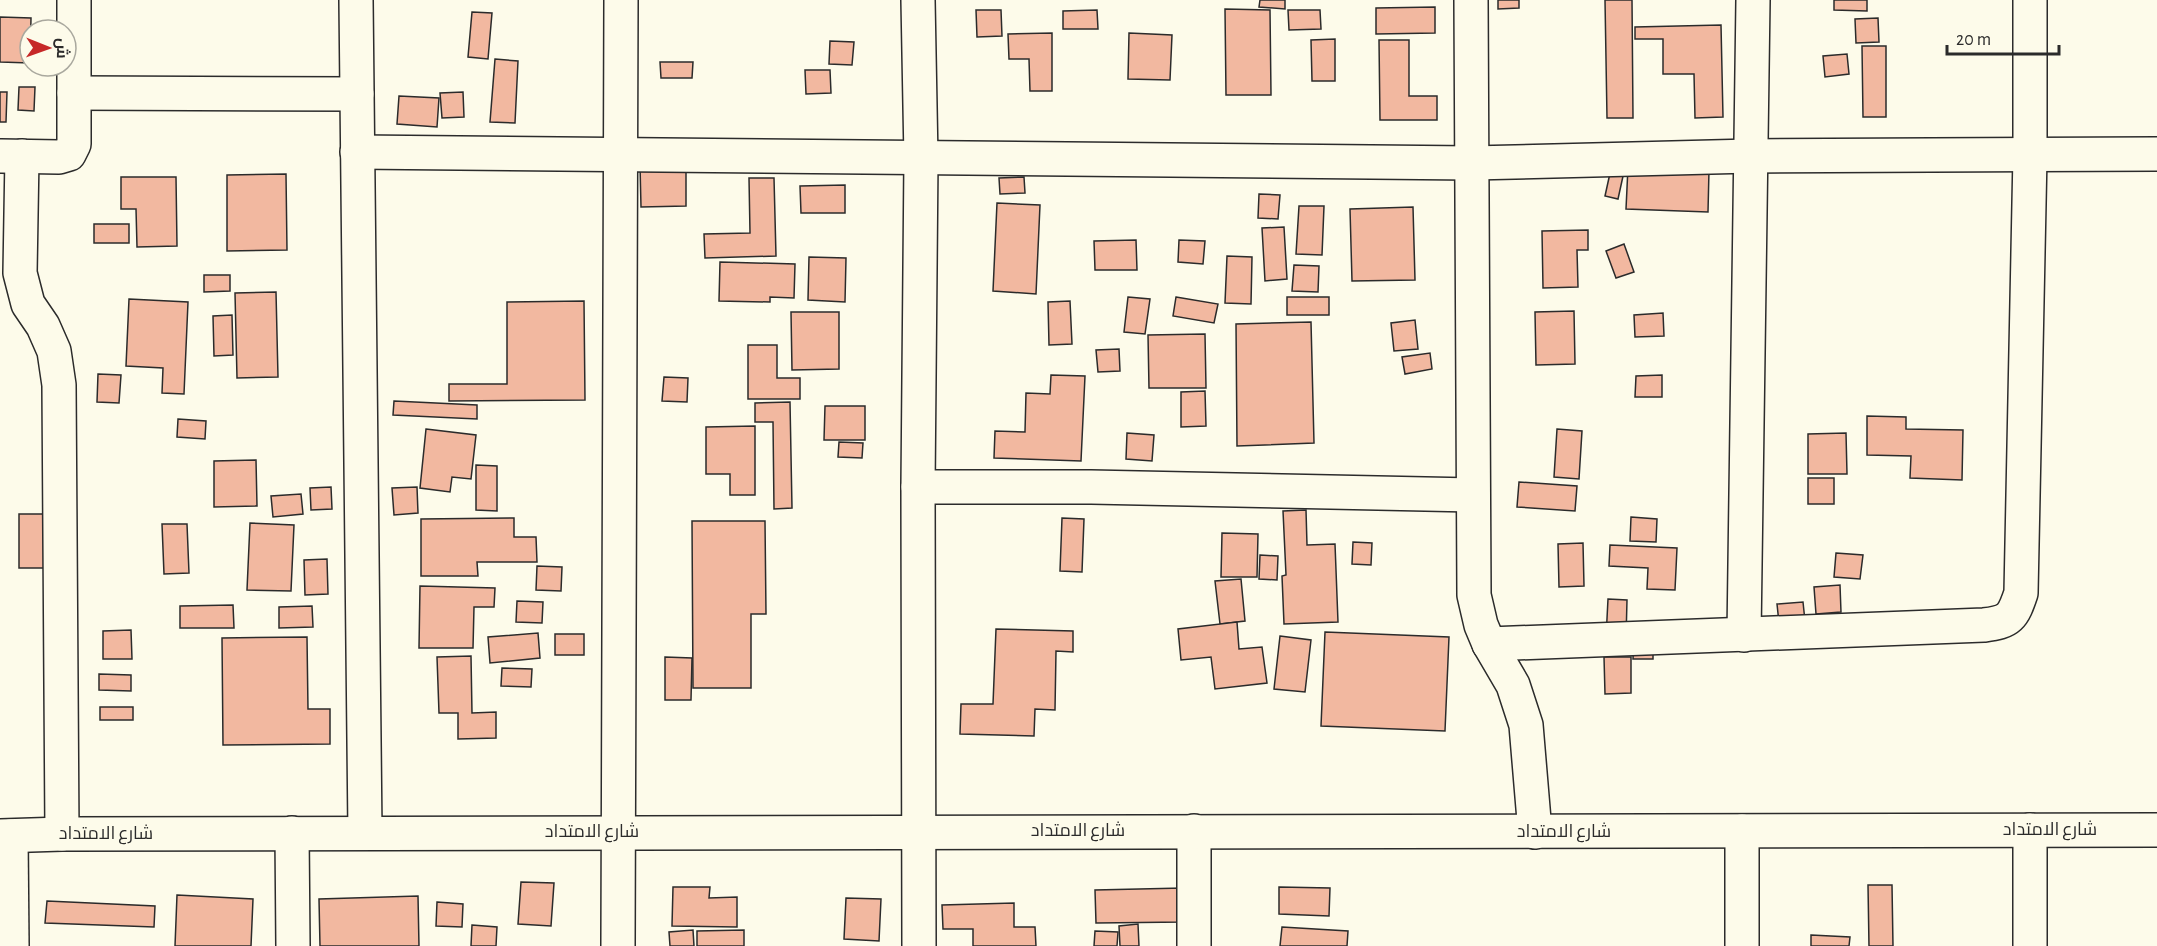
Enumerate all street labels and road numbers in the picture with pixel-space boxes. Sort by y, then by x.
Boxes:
street label: شارع الامتداد [2003,820,2097,841]
street label: شارع الامتداد [1031,821,1125,842]
street label: شارع الامتداد [545,822,639,843]
street label: شارع الامتداد [1517,822,1611,843]
street label: شارع الامتداد [59,824,153,845]

